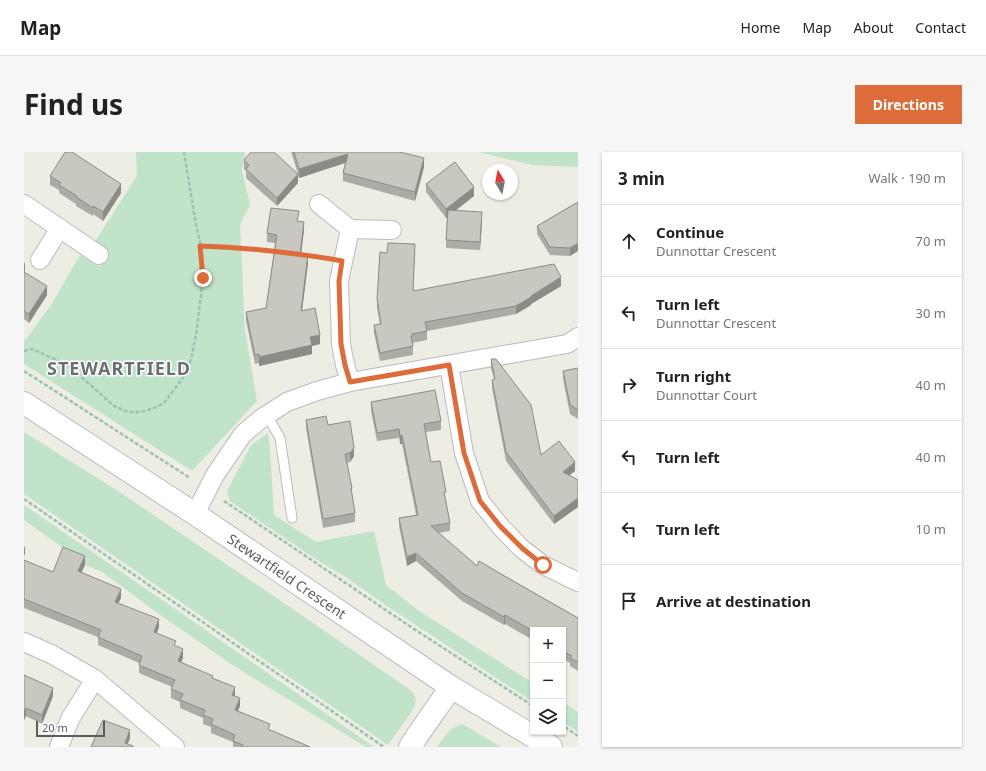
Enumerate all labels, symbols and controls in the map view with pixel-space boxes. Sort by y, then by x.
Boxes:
text: Map [20,15,61,41]
text: Home [741,18,780,37]
text: Map [802,18,832,37]
text: About [854,18,893,37]
text: Contact [915,18,966,37]
text: Find us [24,85,123,123]
button: Directions [855,85,962,124]
north arrow [482,164,518,200]
text: 3 min [618,167,665,190]
text: Walk · 190 m [868,169,946,187]
text: Continue [656,222,724,242]
icon: ahead [618,230,640,252]
text: 70 m [916,232,946,250]
text: Dunnottar Crescent [656,242,776,260]
route end [194,269,212,287]
text: Turn left [656,294,720,314]
icon: left [618,302,640,324]
text: 30 m [916,304,946,322]
text: Dunnottar Crescent [656,314,776,332]
district label: STEWARTFIELD [47,356,191,380]
text: Turn right [656,366,731,386]
icon: right [618,374,640,396]
text: 40 m [916,376,946,394]
text: Dunnottar Court [656,386,757,404]
icon: left [618,446,640,468]
text: Turn left [656,447,720,467]
text: 40 m [916,448,946,466]
icon: left [618,518,640,540]
text: Turn left [656,519,720,539]
text: 10 m [916,520,946,538]
street label: Stewartfield Crescent [224,529,350,623]
route start [534,556,552,574]
icon: arrive [618,590,640,612]
text: Arrive at destination [656,591,811,611]
map controls [530,627,566,735]
button: + [530,627,566,663]
button: − [530,663,566,699]
button: layers [530,699,566,735]
scale bar [36,719,105,738]
text: 20 m [42,720,68,735]

